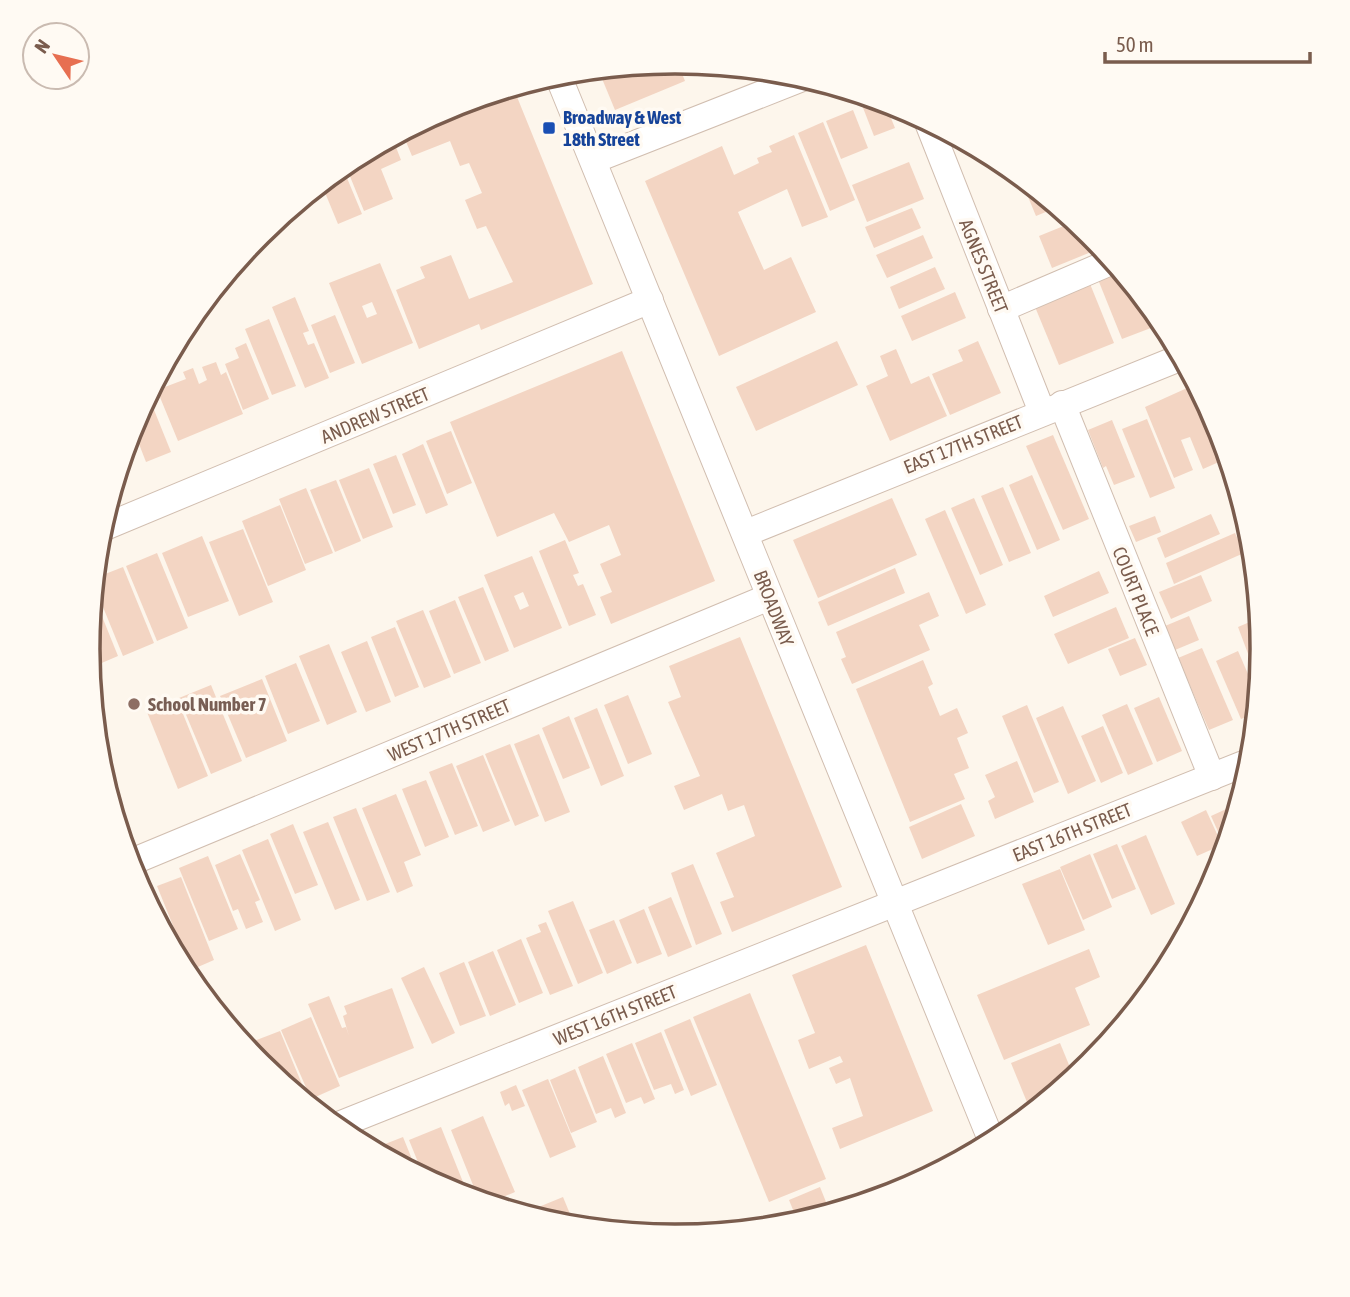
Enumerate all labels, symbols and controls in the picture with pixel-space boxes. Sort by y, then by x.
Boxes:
north arrow [21,21,91,91]
scale bar [1105,21,1310,65]
text: 50 m [1116,32,1154,56]
text: N [30,35,54,57]
place label: Broadway & West 18th Street [563,106,682,150]
marker: Broadway & West 18th Street [541,120,557,136]
street label: AGNES STREET [955,216,1013,317]
street label: ANDREW STREET [318,382,433,448]
street label: EAST 17TH STREET [900,410,1026,478]
street label: COURT PLACE [1108,544,1164,638]
street label: BROADWAY [750,567,799,650]
place label: School Number 7 [148,693,267,715]
street label: WEST 17TH STREET [384,694,514,766]
marker: School Number 7 [126,696,142,712]
street label: EAST 16TH STREET [1009,798,1135,866]
street label: WEST 16TH STREET [550,980,680,1050]

